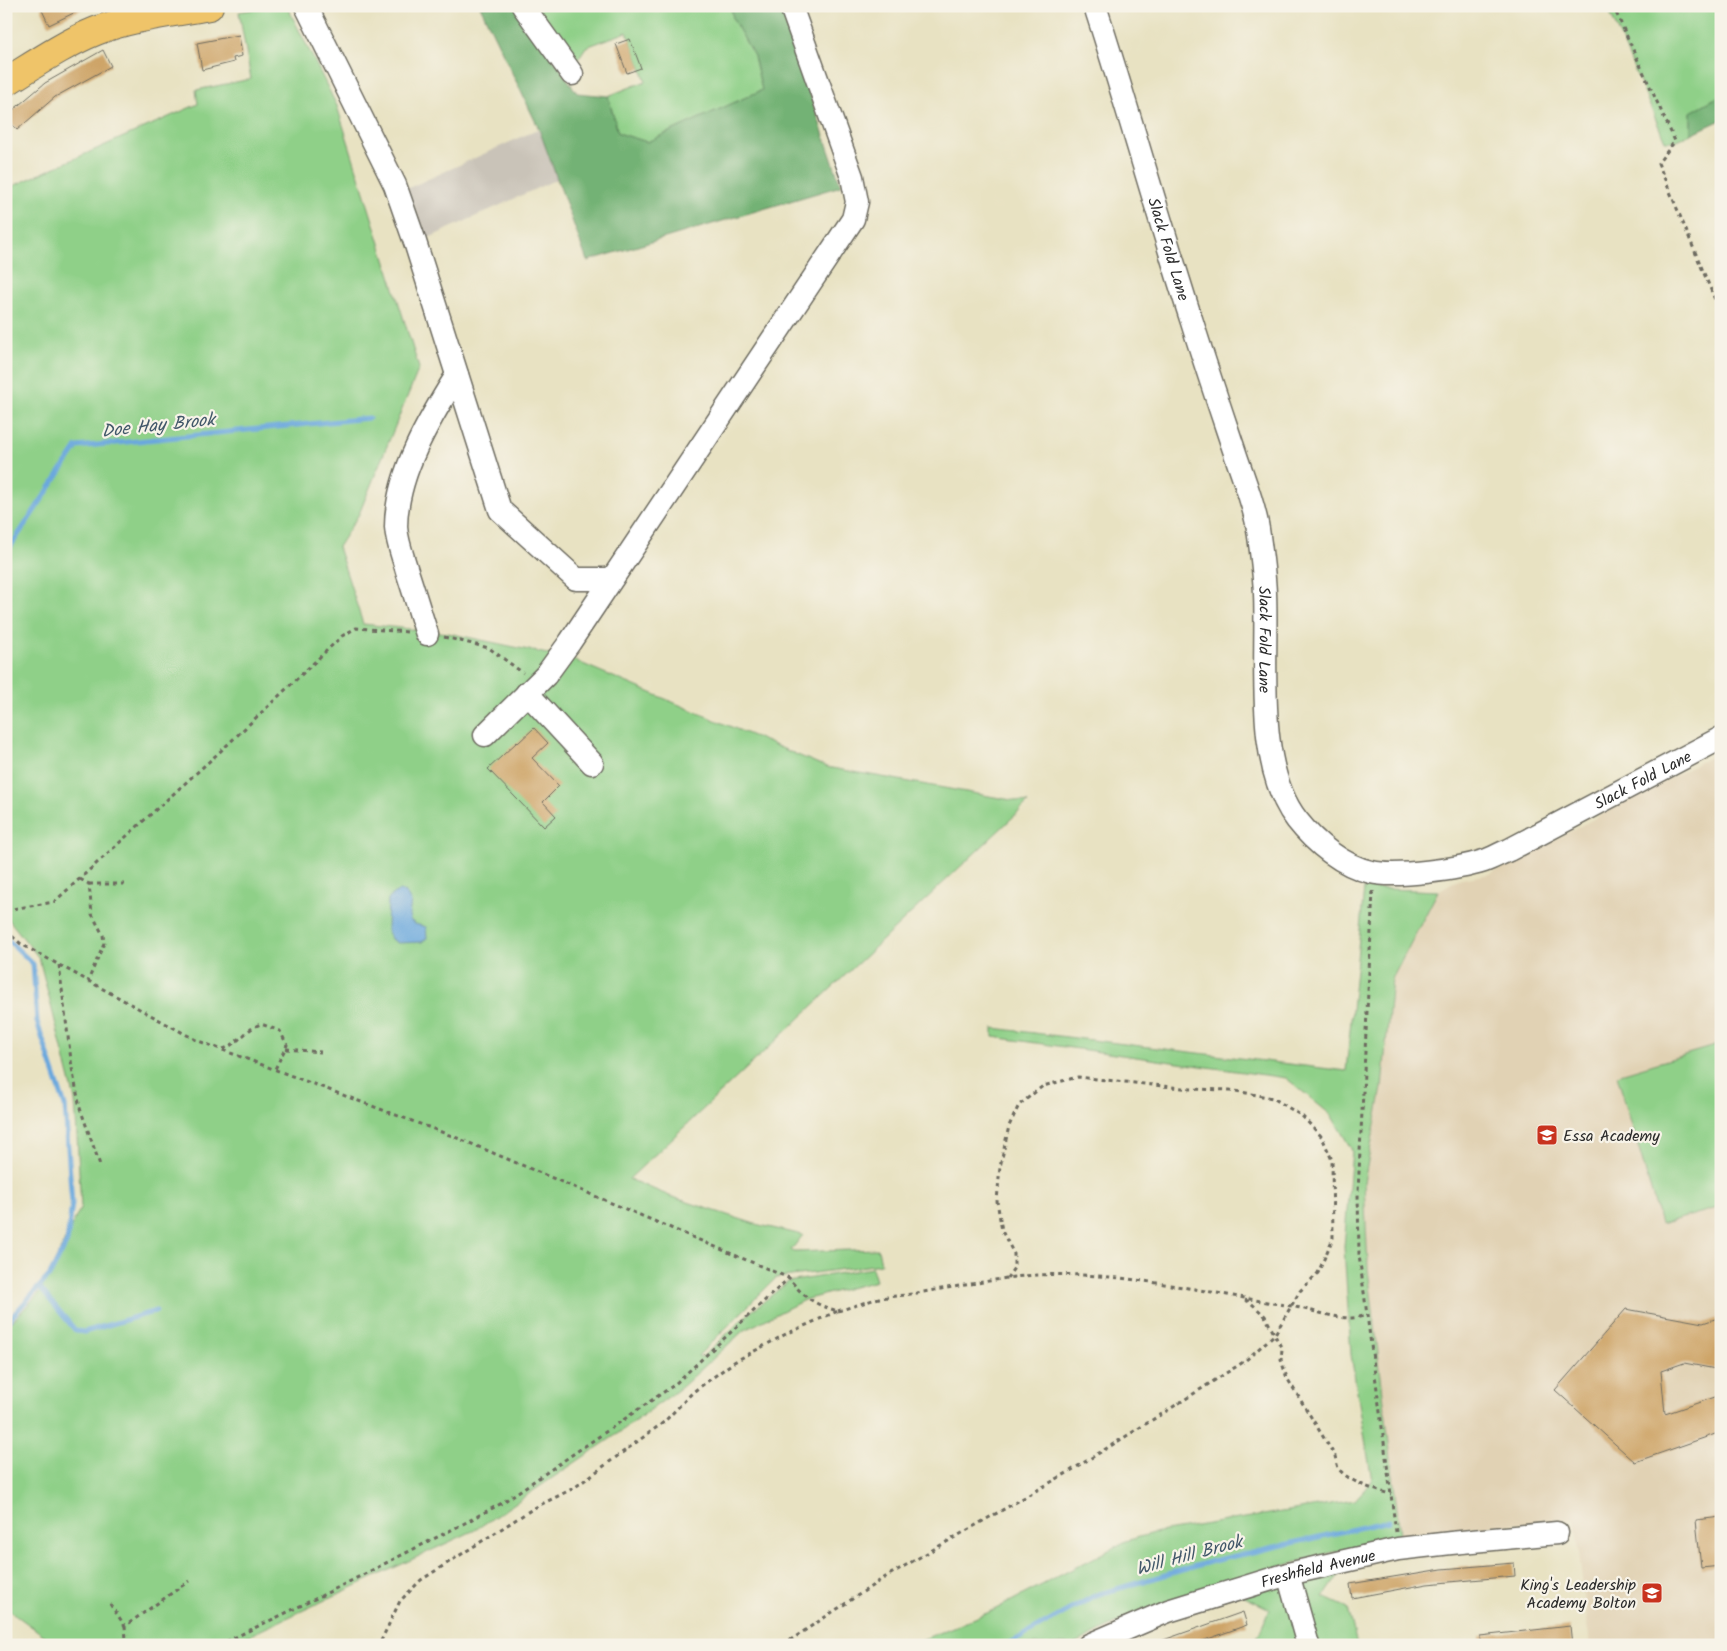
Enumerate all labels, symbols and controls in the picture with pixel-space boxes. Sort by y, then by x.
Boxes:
street label: Slack Fold Lane [1140,195,1195,304]
water label: Doe Hay Brook [100,406,219,447]
street label: Slack Fold Lane [1251,586,1276,693]
street label: Slack Fold Lane [1590,745,1696,817]
school or university icon: Essa Academy [1535,1123,1559,1147]
place label: Essa Academy [1563,1124,1660,1149]
water label: Will Hill Brook [1133,1528,1248,1585]
street label: Freshfield Avenue [1258,1544,1378,1596]
place label: King's Leadership Academy Bolton [1520,1573,1636,1616]
school or university icon: King's Leadership Academy Bolton [1640,1581,1664,1605]

